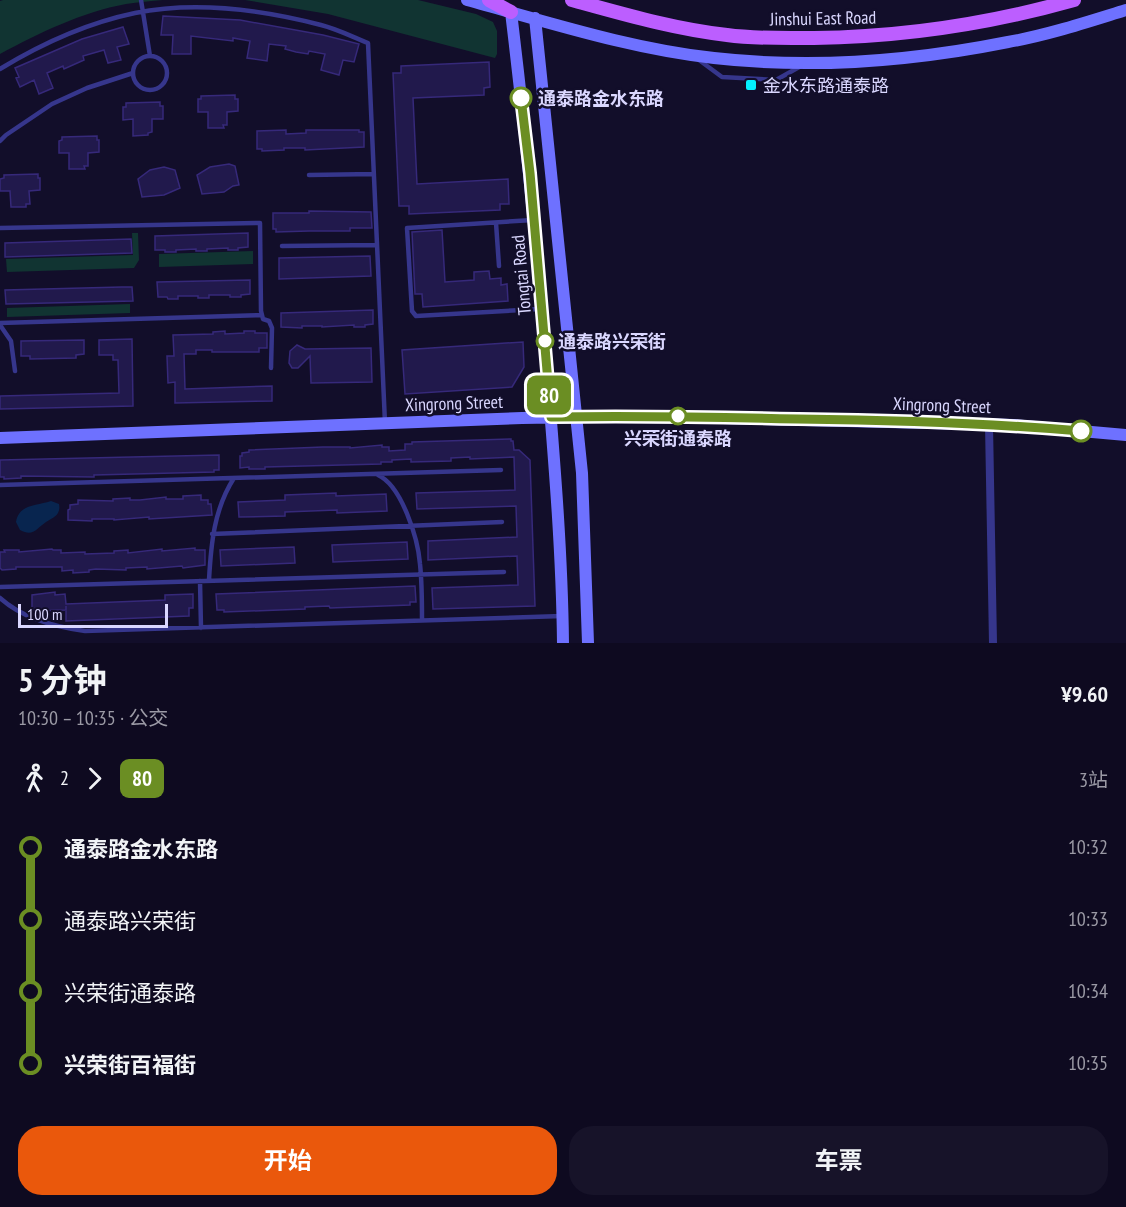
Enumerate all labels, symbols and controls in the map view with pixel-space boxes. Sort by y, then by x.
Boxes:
street label: Jinshui East Road [769,6,876,30]
place label: 金水东路通泰路 [763,74,889,97]
marker: 金水东路通泰路 [744,78,758,92]
marker: 通泰路金水东路 [510,87,532,109]
place label: 通泰路金水东路 [538,87,664,110]
street label: Tongtai Road [506,234,536,316]
place label: 通泰路兴荣街 [558,330,666,353]
marker: 通泰路兴荣街 [536,332,554,350]
line badge: 80 [522,376,576,414]
text: 80 [539,382,559,409]
street label: Xingrong Street [405,390,503,416]
street label: Xingrong Street [893,392,991,418]
marker: 兴荣街通泰路 [669,407,687,425]
unlabelled marker [1070,420,1092,442]
place label: 兴荣街通泰路 [624,427,732,450]
scale bar [18,601,168,628]
text: 100 m [27,604,62,624]
text: 5 分钟 [18,658,107,701]
text: ¥9.60 [1061,680,1108,708]
text: 10:30 – 10:35 · 公交 [18,705,169,731]
icon: walk [18,762,51,795]
icon: forward [78,762,111,795]
text: 2 [60,765,69,791]
text: 80 [132,765,152,792]
text: 3站 [1079,767,1108,793]
text: 10:32 [1068,834,1108,860]
text: 通泰路金水东路 [64,835,218,863]
text: 10:33 [1068,906,1108,932]
text: 通泰路兴荣街 [64,907,196,935]
text: 10:34 [1068,978,1108,1004]
text: 兴荣街通泰路 [64,979,196,1007]
text: 10:35 [1068,1050,1108,1076]
text: 兴荣街百福街 [64,1051,196,1079]
button: 开始 [18,1126,557,1195]
button: 车票 [569,1126,1108,1195]

